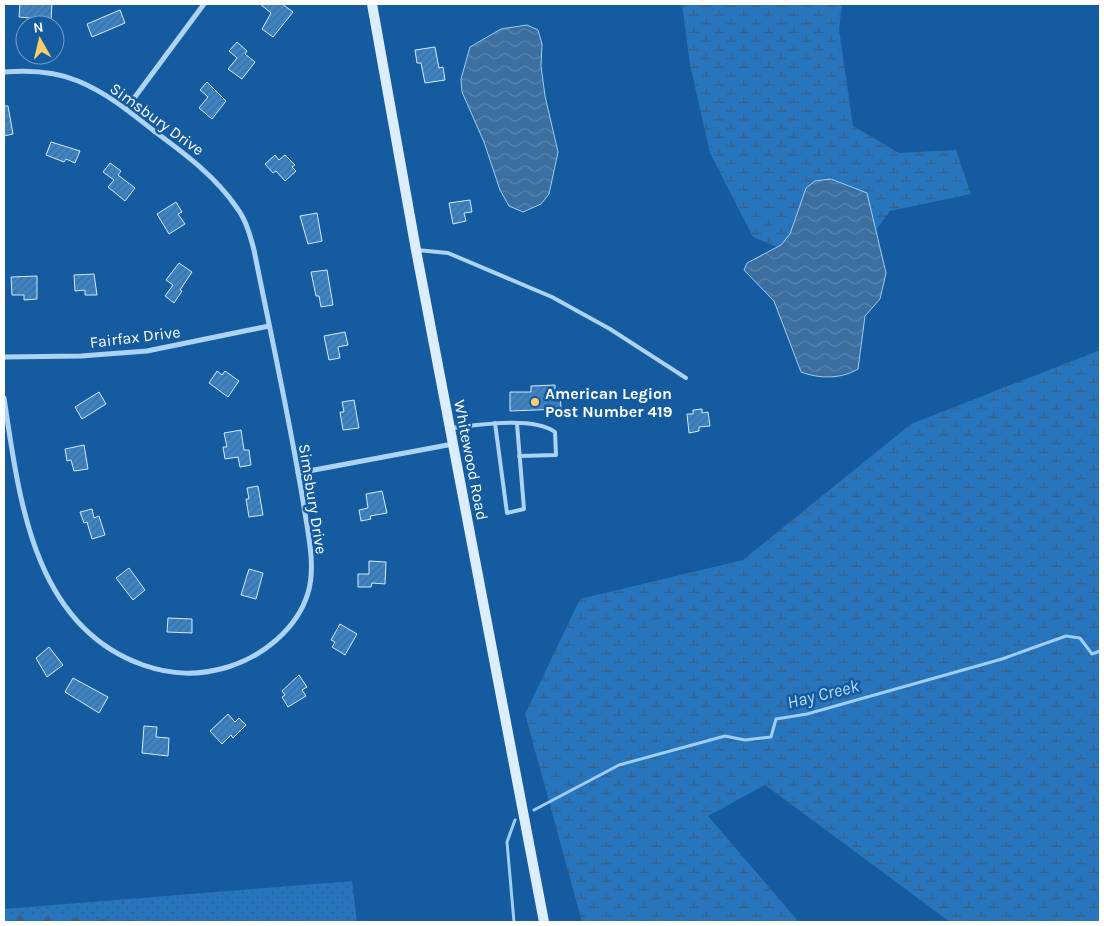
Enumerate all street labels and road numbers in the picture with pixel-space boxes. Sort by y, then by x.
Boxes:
street label: Simsbury Drive [106,79,208,159]
street label: Fairfax Drive [89,322,181,352]
street label: Whitewood Road [450,398,492,522]
street label: Simsbury Drive [295,443,331,555]

